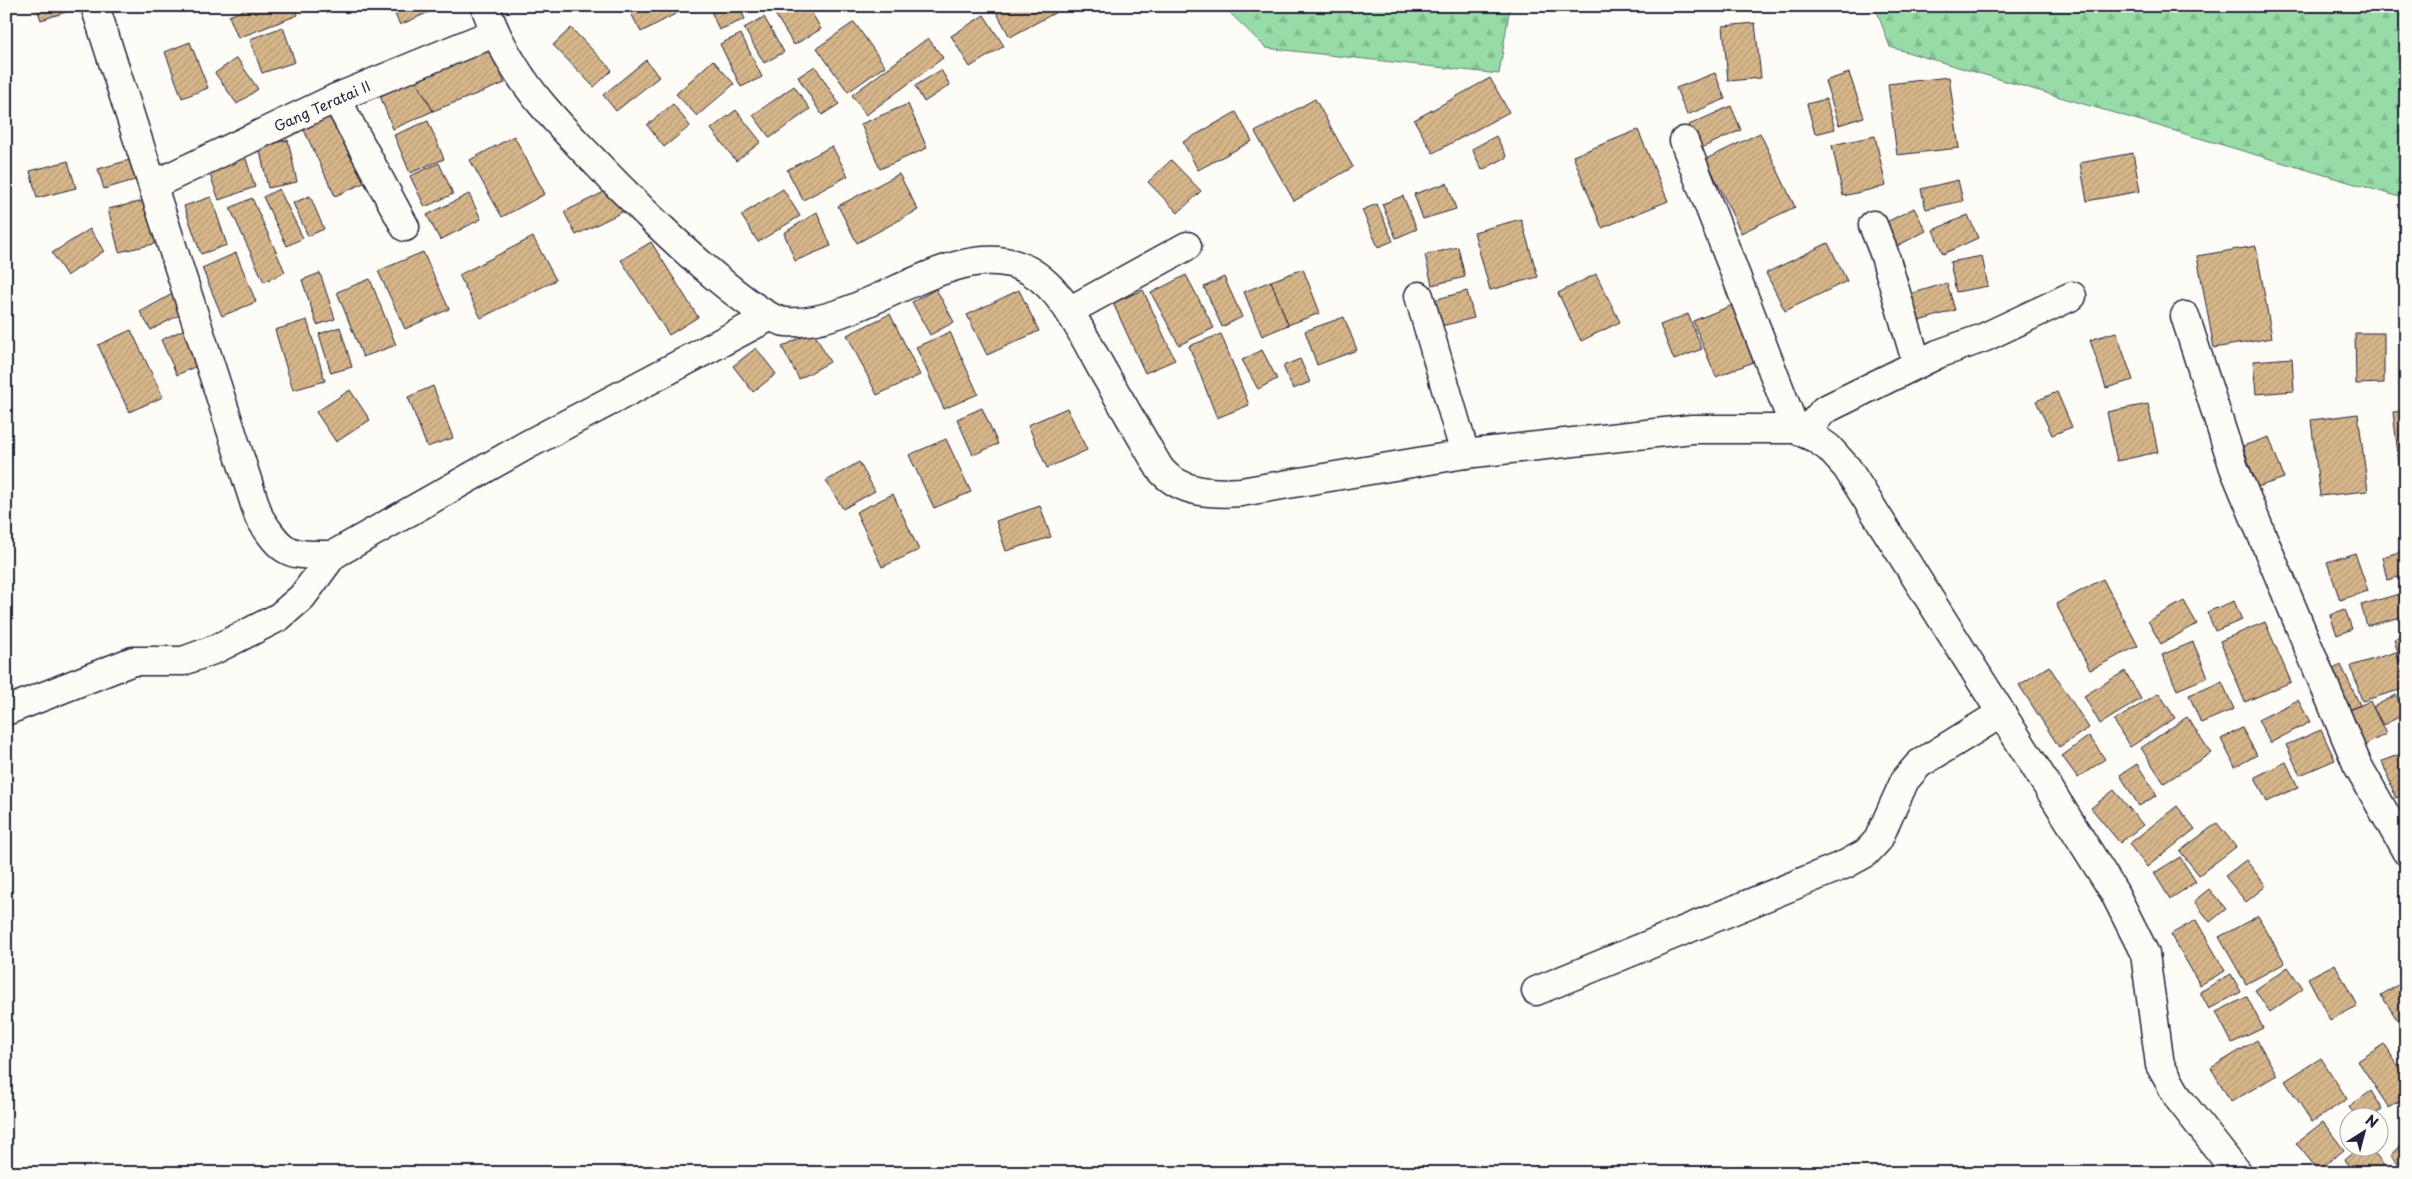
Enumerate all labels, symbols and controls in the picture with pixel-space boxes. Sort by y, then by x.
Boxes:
street label: Gang Teratai II [270,75,374,137]
north arrow [2340,1106,2390,1156]
text: N [2361,1109,2383,1133]

